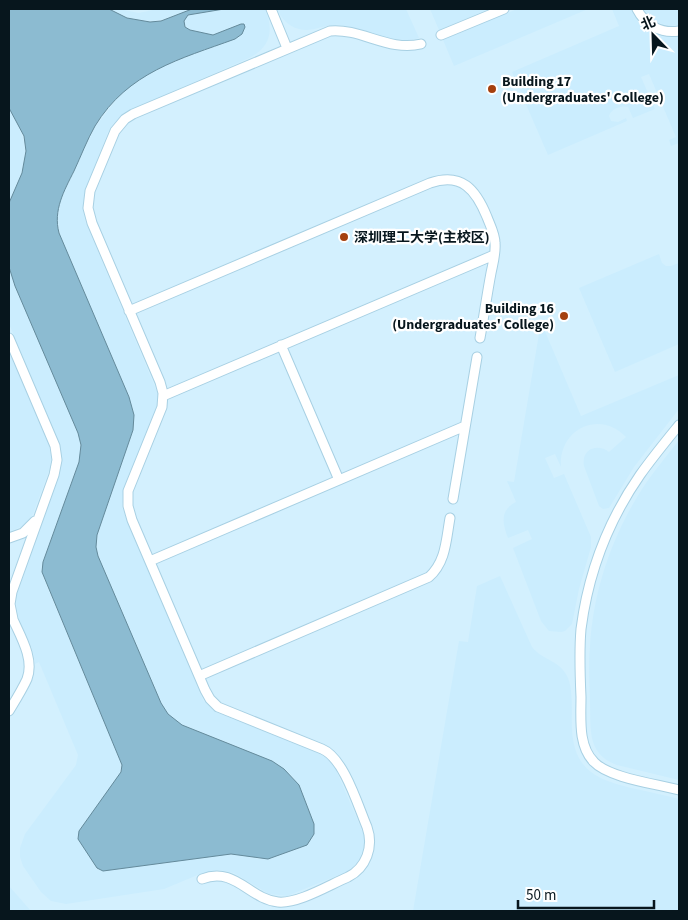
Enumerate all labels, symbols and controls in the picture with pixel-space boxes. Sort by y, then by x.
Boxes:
north arrow [628,10,678,60]
text: 北 [638,12,659,36]
place label: Building 17 (Undergraduates' College) [502,72,664,108]
marker: Building 17 (Undergraduates' College) [486,83,498,95]
place label: 深圳理工大学(主校区) [354,228,490,248]
marker: 深圳理工大学(主校区) [338,231,350,243]
place label: Building 16 (Undergraduates' College) [392,299,554,335]
marker: Building 16 (Undergraduates' College) [558,310,570,322]
scale bar [518,878,654,910]
text: 50 m [526,885,556,906]

